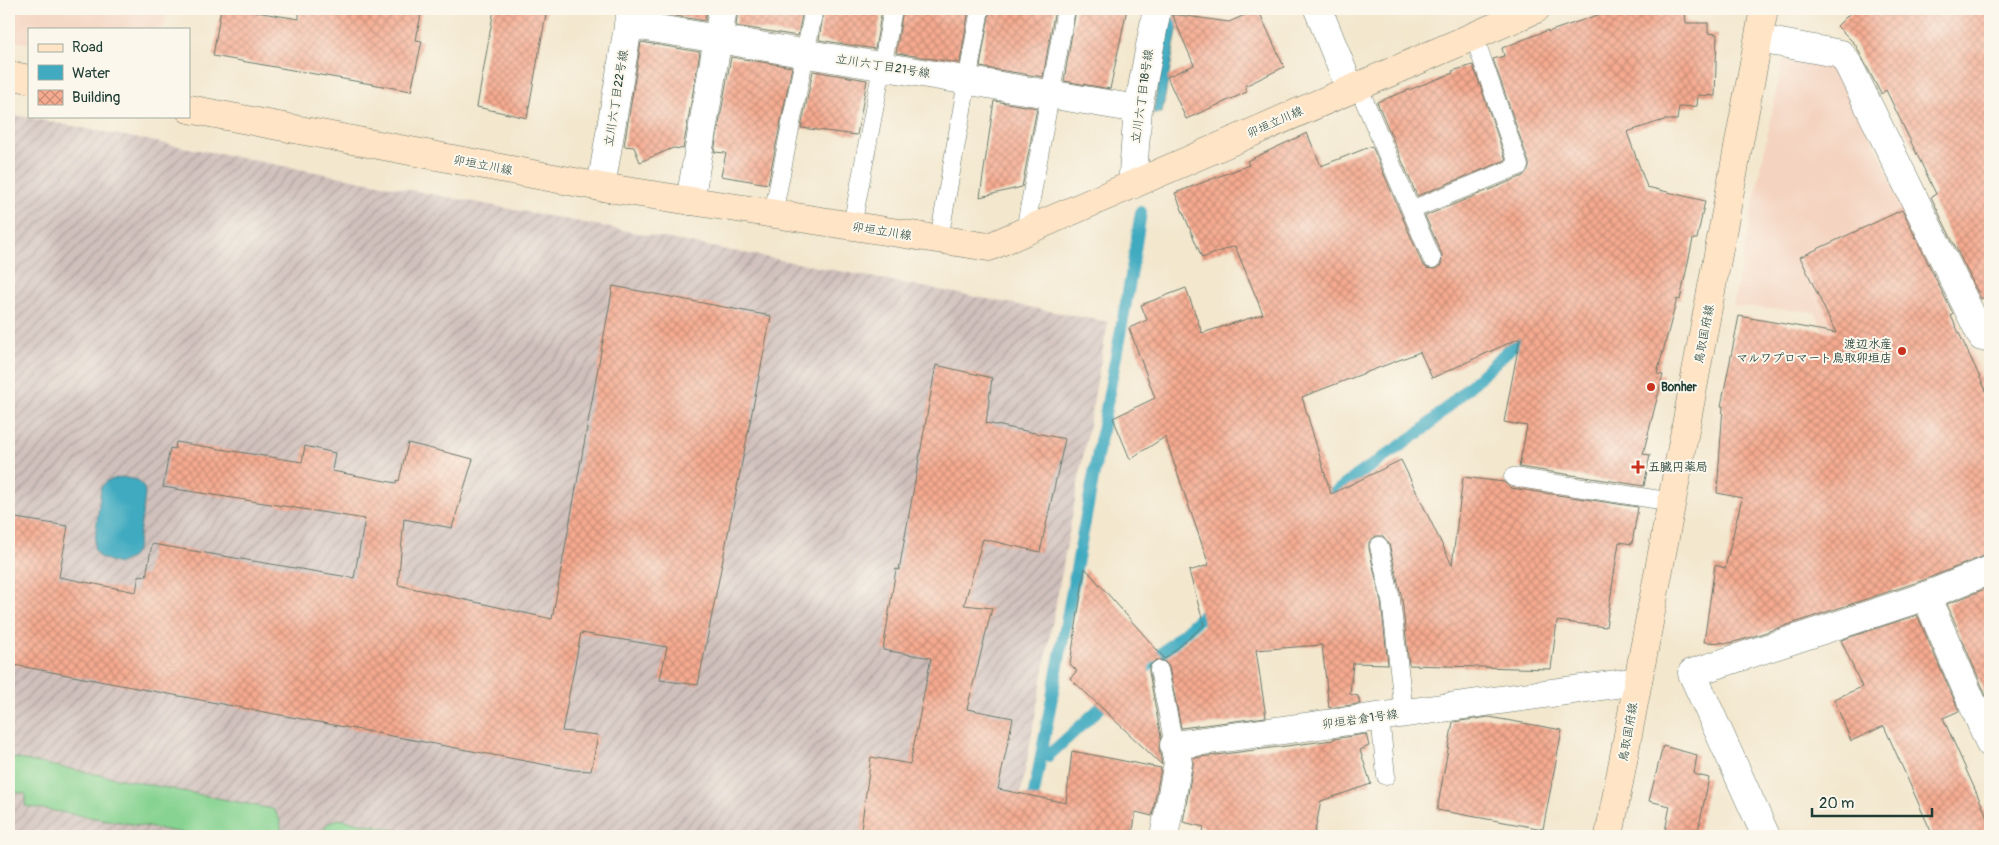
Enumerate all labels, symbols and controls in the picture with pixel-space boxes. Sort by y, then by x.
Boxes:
legend [28,28,190,118]
text: Road [72,38,103,57]
street label: 立川六丁目18号線 [1128,48,1157,144]
street label: 立川六丁目22号線 [601,49,632,147]
street label: 立川六丁目21号線 [835,52,931,81]
text: Water [72,64,111,83]
text: Building [72,88,120,107]
street label: 卯垣立川線 [1245,103,1306,142]
street label: 卯垣立川線 [452,152,514,179]
street label: 卯垣立川線 [851,219,913,244]
street label: 鳥取国府線 [1691,303,1718,365]
place label: 渡辺水産 マルワプロマート鳥取卯垣店 [1736,337,1892,366]
marker: 渡辺水産 マルワプロマート鳥取卯垣店 [1896,345,1908,357]
place label: Bonher [1661,380,1697,395]
marker: Bonher [1645,381,1657,393]
place label: 五臓円薬局 [1648,460,1708,475]
marker: 五臓円薬局 [1632,461,1644,473]
street label: 鳥取国府線 [1616,701,1641,763]
street label: 卯垣岩倉1号線 [1321,707,1399,732]
scale bar [1812,785,1932,817]
text: 20 m [1819,794,1854,813]

